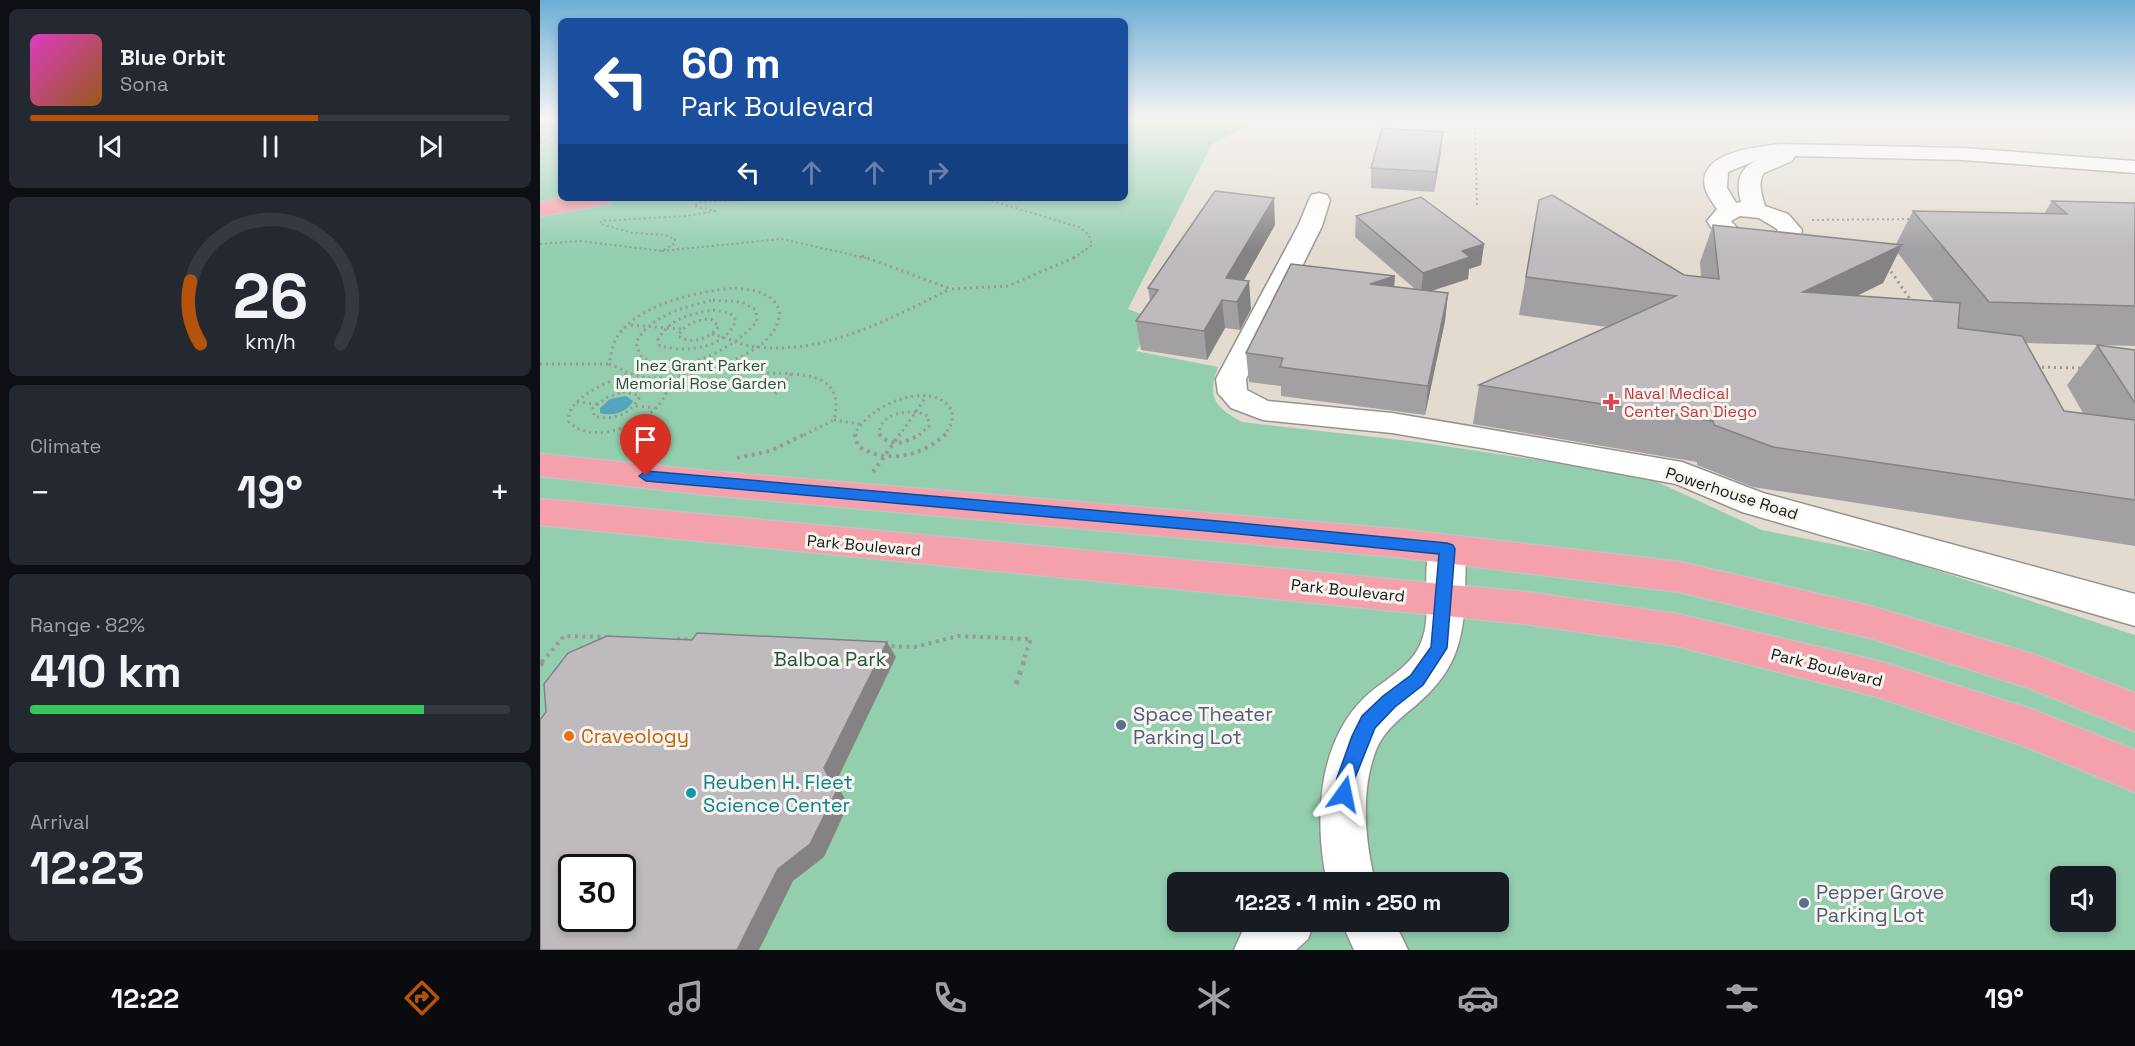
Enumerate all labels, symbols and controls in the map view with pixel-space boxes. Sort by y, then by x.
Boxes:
text: 60 m [681,37,781,90]
icon: left [582,42,660,120]
text: Blue Orbit [120,43,226,71]
text: Sona [120,71,168,97]
text: Park Boulevard [681,89,874,124]
icon: previous [94,130,127,163]
icon: pause [254,130,287,163]
icon: next [414,130,447,163]
icon: left [732,156,765,189]
icon: ahead [795,156,828,189]
icon: ahead [858,156,891,189]
icon: right [921,156,954,189]
text: 26 [232,257,308,336]
text: km/h [244,328,296,355]
park label: Inez Grant Parker Memorial Rose Garden [615,355,787,394]
place label: Naval Medical Center San Diego [1624,383,1757,422]
marker: Naval Medical Center San Diego [1602,393,1620,411]
pin [620,414,671,476]
icon: arrive [629,423,662,456]
text: Climate [30,433,101,459]
street label: Powerhouse Road [1663,462,1801,525]
text: 19° [237,464,303,521]
text: − [30,472,50,514]
text: + [490,472,510,514]
street label: Park Boulevard [806,530,922,561]
street label: Park Boulevard [1290,574,1406,607]
text: Range · 82% [30,612,145,638]
text: 410 km [30,643,182,700]
street label: Park Boulevard [1769,643,1885,692]
park label: Balboa Park [773,646,887,672]
place label: Space Theater Parking Lot [1133,701,1273,750]
marker: Space Theater Parking Lot [1114,718,1128,732]
place label: Craveology [581,723,689,749]
marker: Craveology [562,729,576,743]
position arrow [1312,762,1376,826]
place label: Reuben H. Fleet Science Center [703,769,853,818]
marker: Reuben H. Fleet Science Center [684,786,698,800]
text: Arrival [30,809,89,835]
text: 12:23 [30,840,145,897]
speed limit sign: 30 [558,854,636,932]
map controls [2050,866,2116,932]
button: sound [2050,866,2116,932]
place label: Pepper Grove Parking Lot [1816,879,1944,928]
text: 12:23 · 1 min · 250 m [1235,888,1441,916]
marker: Pepper Grove Parking Lot [1797,896,1811,910]
icon: directions [401,977,443,1019]
icon: music [665,977,707,1019]
icon: phone [929,977,971,1019]
icon: climate [1193,977,1235,1019]
icon: car [1457,977,1499,1019]
icon: filters [1721,977,1763,1019]
text: 12:22 [111,981,179,1016]
text: 19° [1984,981,2024,1016]

